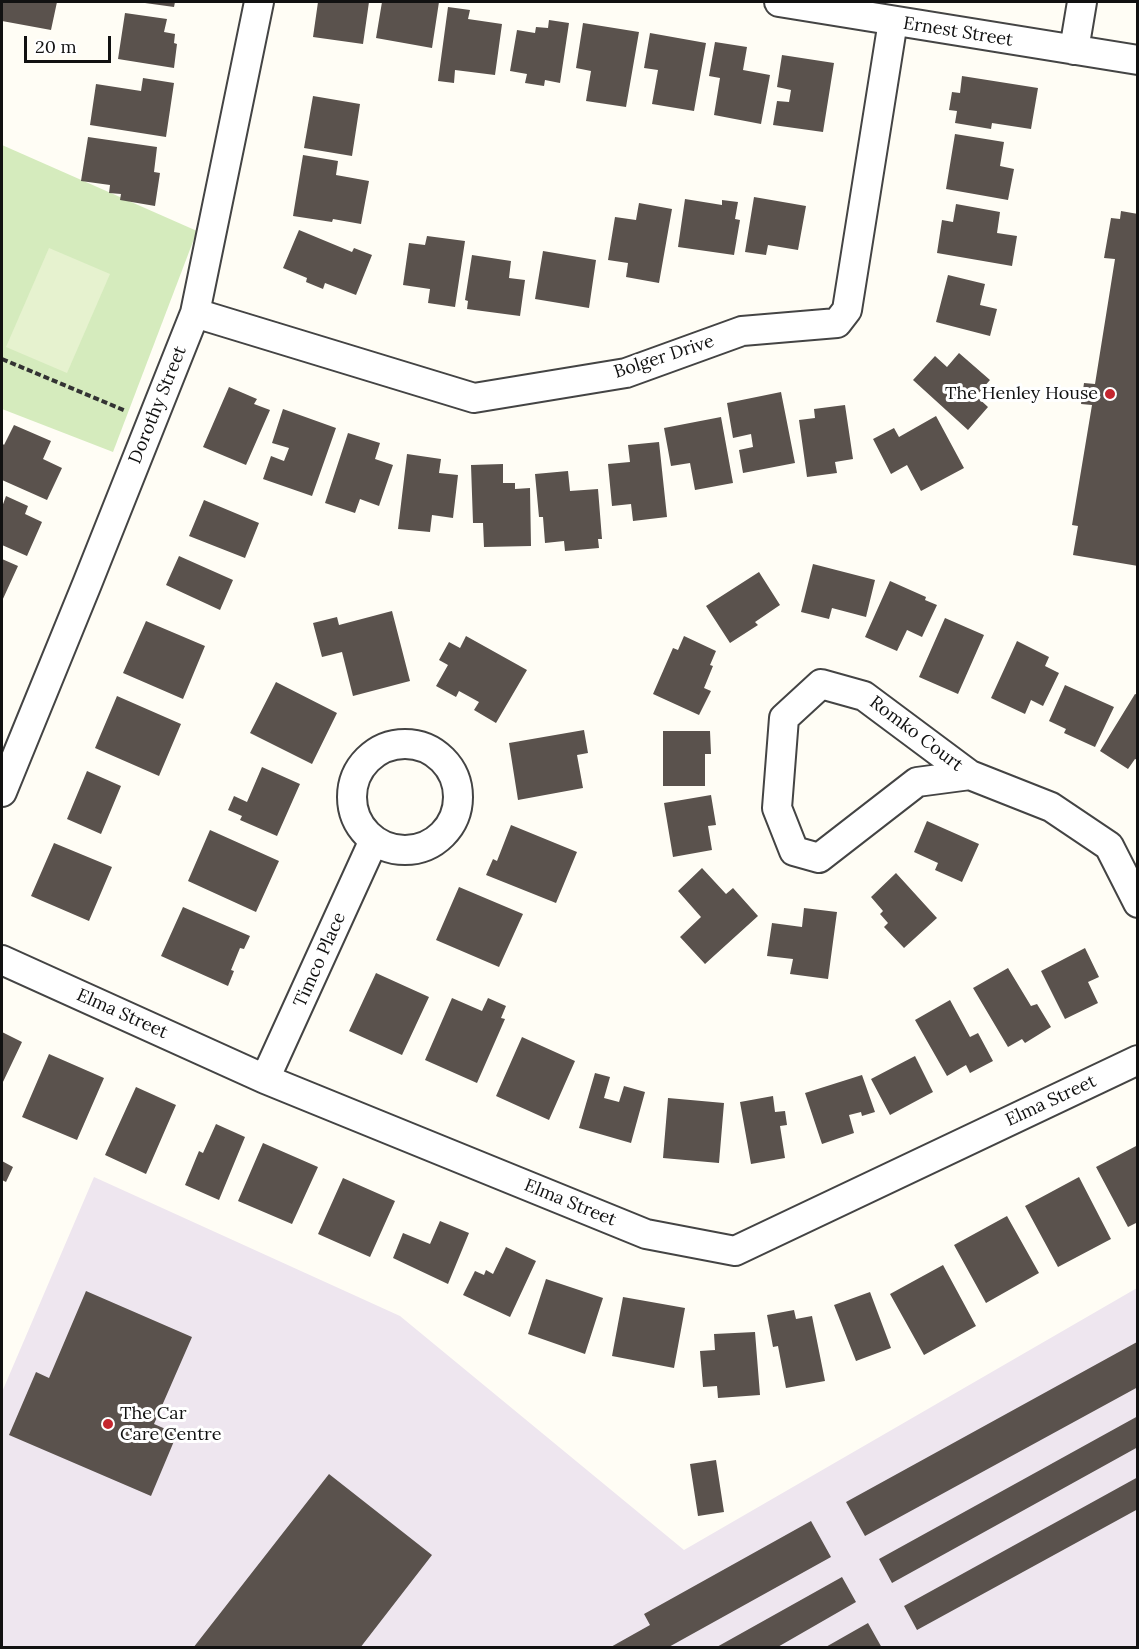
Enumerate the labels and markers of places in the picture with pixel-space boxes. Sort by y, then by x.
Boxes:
place label: The Henley House [945,383,1098,405]
marker: The Henley House [1103,387,1117,401]
place label: The Car Care Centre [120,1403,222,1446]
marker: The Car Care Centre [101,1417,115,1431]

